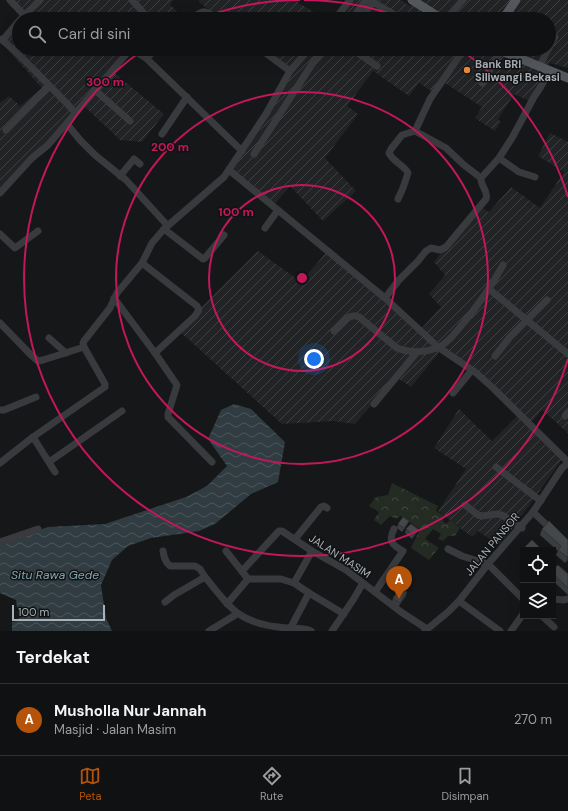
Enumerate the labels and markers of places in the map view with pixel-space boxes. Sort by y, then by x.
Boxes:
place label: Bank BRI Siliwangi Bekasi [475,57,560,84]
marker: Bank BRI Siliwangi Bekasi [462,65,472,75]
centre of rings [295,271,309,285]
pin: A [386,566,412,599]

